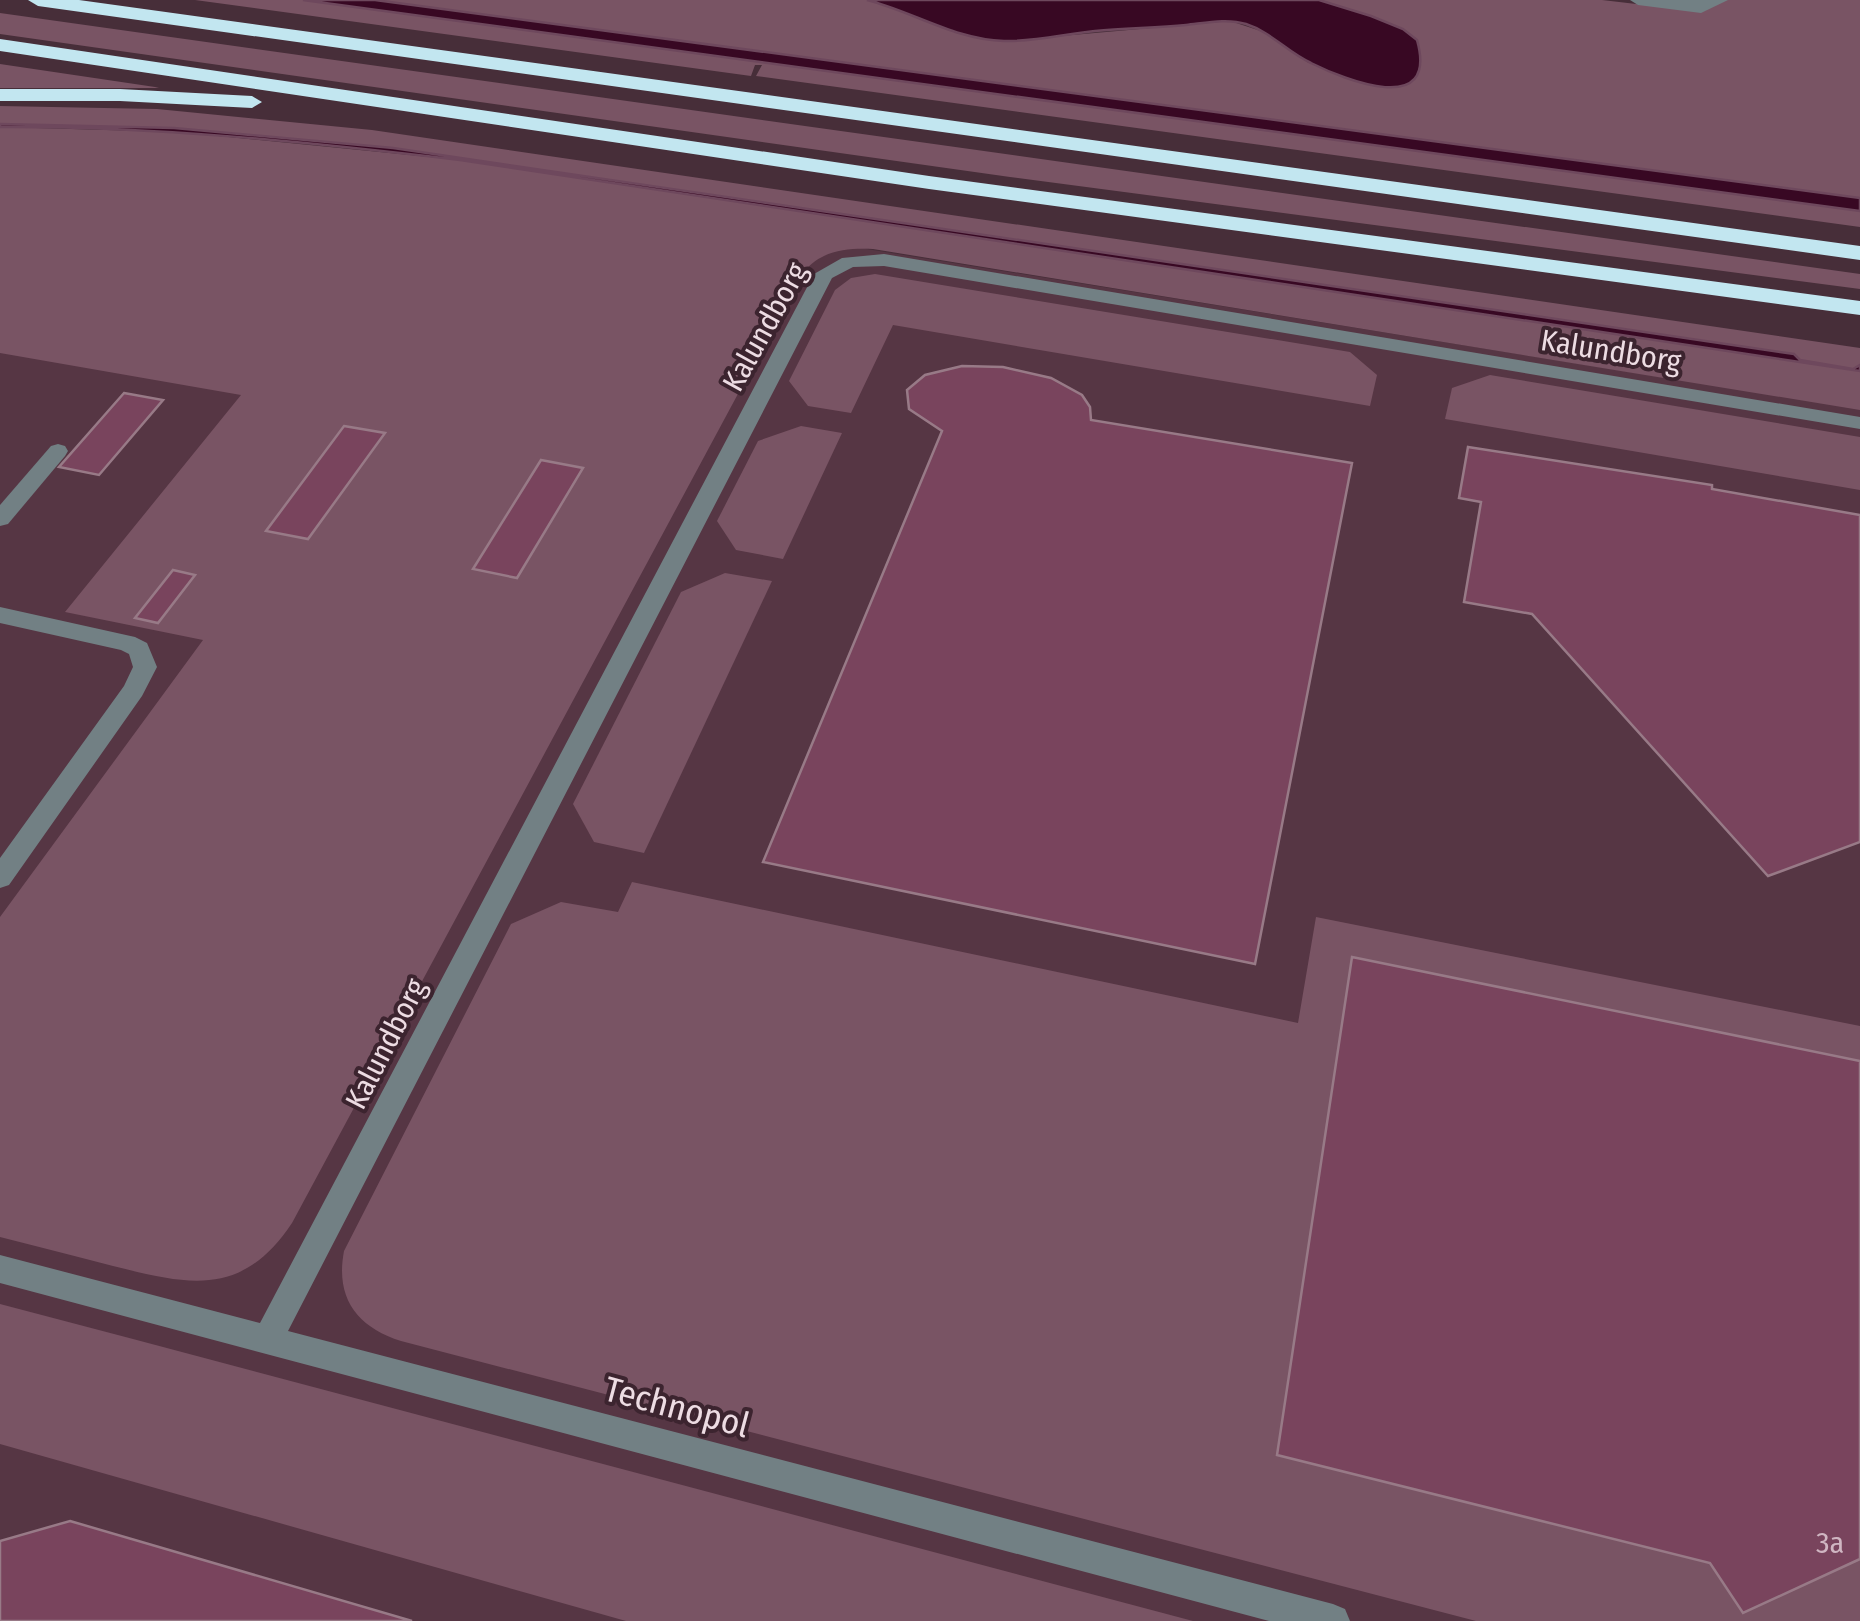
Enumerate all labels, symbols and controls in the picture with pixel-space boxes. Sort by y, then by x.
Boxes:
street label: Kalundborg [715,256,815,398]
street label: Kalundborg [1538,322,1685,380]
street label: Kalundborg [338,972,435,1115]
street label: Technopol [600,1368,754,1446]
house number: 3a [1816,1525,1844,1561]

